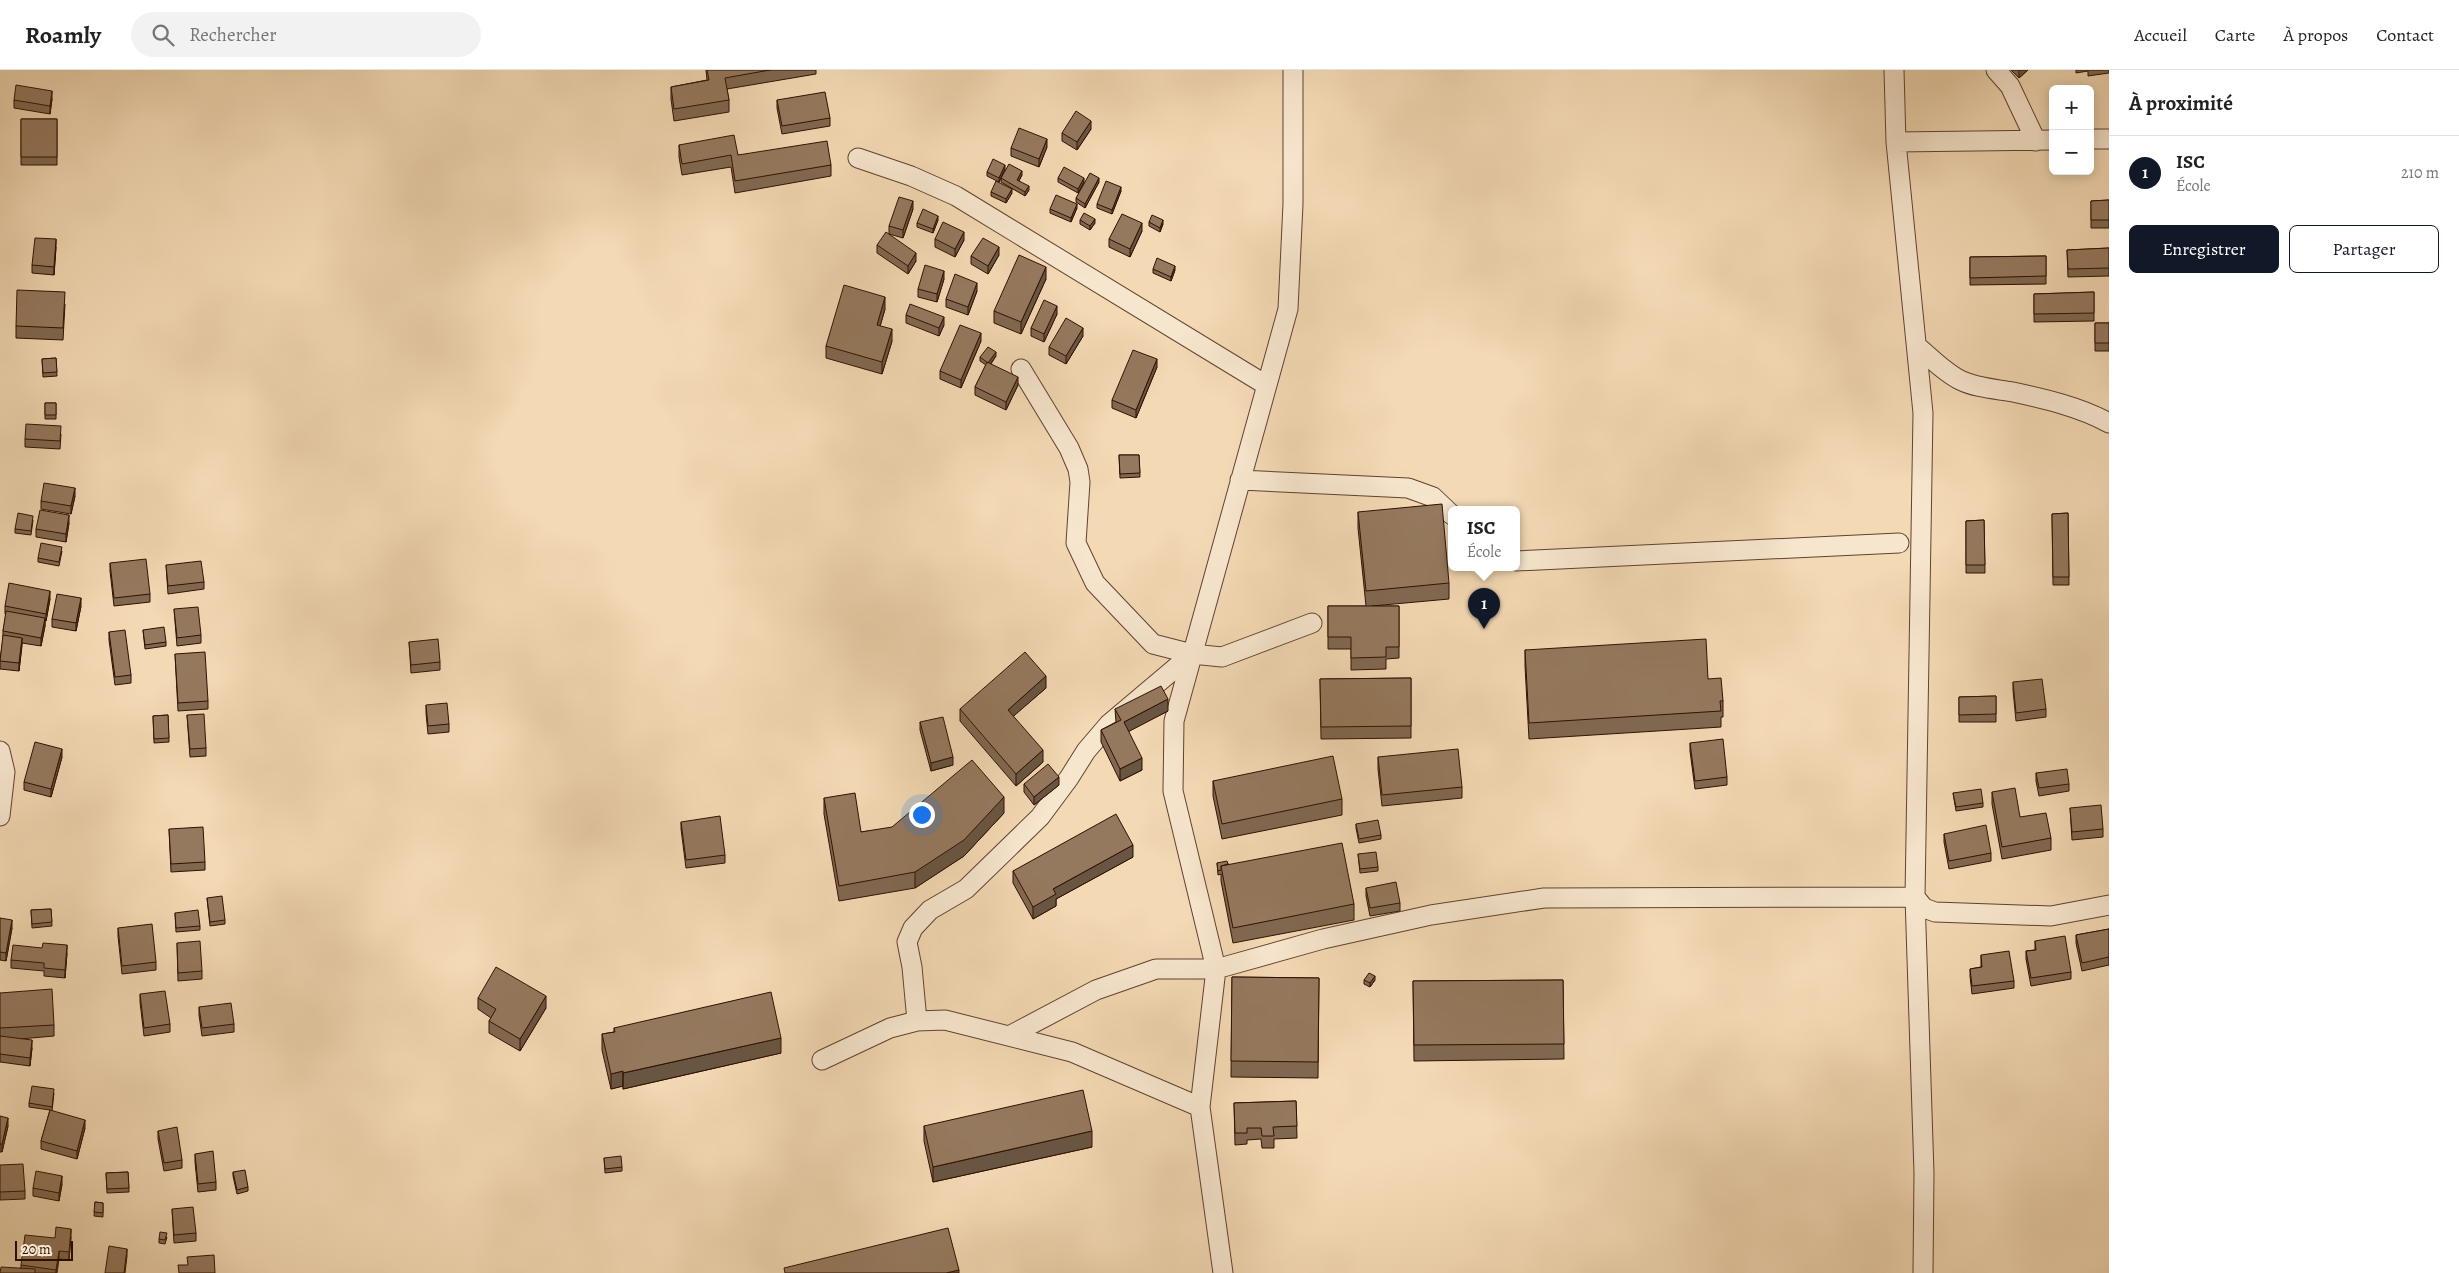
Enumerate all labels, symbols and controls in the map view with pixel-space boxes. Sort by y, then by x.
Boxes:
search box [131,12,481,57]
text: Roamly [25,19,101,51]
icon: search [149,21,177,49]
text: Rechercher [189,22,277,48]
text: Accueil [2134,23,2187,47]
text: Carte [2215,23,2255,47]
text: À propos [2283,23,2348,47]
text: Contact [2376,23,2434,47]
map controls [2049,85,2094,175]
button: + [2049,85,2094,130]
text: À proximité [2129,89,2233,117]
button: − [2049,130,2094,175]
text: ISC [2176,149,2205,175]
text: 1 [2142,162,2148,184]
text: 210 m [2401,162,2439,184]
text: École [2176,175,2211,197]
button: Enregistrer [2129,225,2279,273]
button: Partager [2289,225,2439,273]
popup [1448,506,1520,571]
text: ISC [1467,515,1496,541]
text: École [1467,541,1501,563]
pin: 1 [1468,588,1500,629]
your location [909,802,935,828]
scale bar [15,1238,72,1261]
text: 20 m [22,1240,51,1259]

